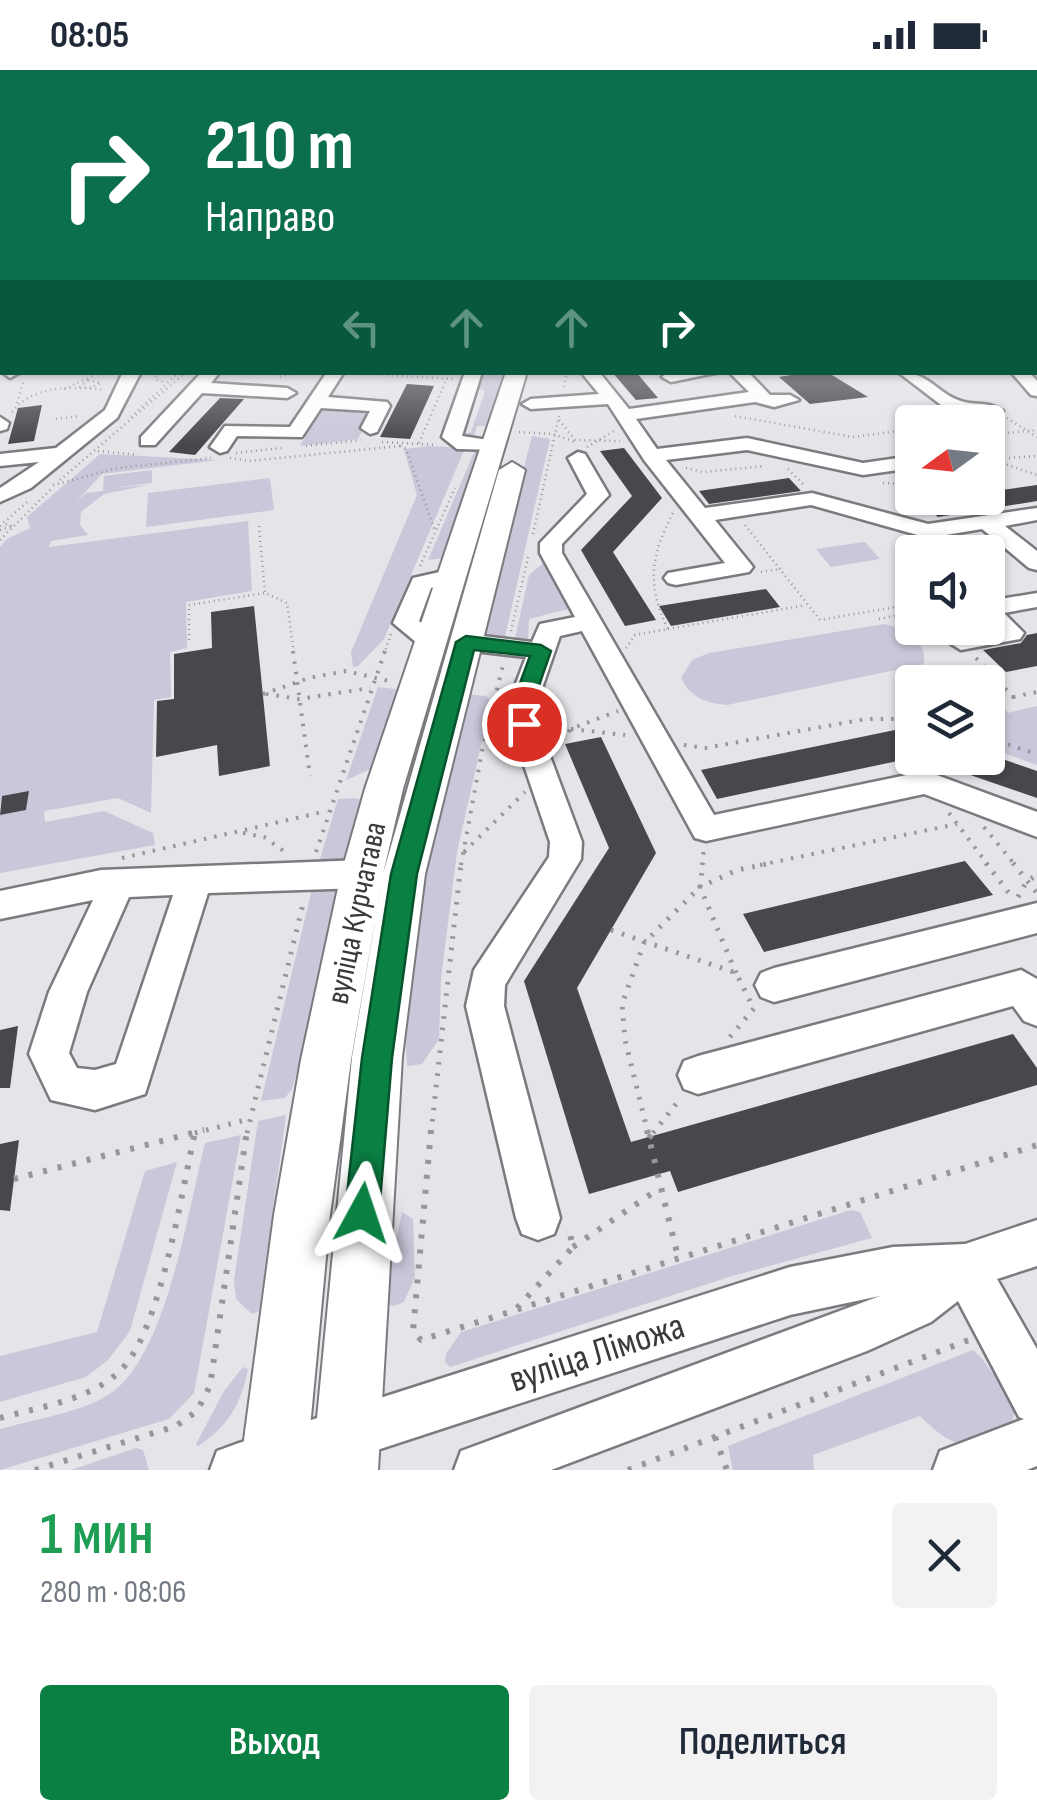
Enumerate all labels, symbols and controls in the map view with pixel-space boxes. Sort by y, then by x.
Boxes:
text: 08:05 [50,13,129,58]
text: 210 m [205,105,354,189]
icon: right [40,110,170,240]
text: Направо [205,190,335,245]
icon: left [334,300,389,355]
icon: ahead [439,300,494,355]
icon: ahead [544,300,599,355]
icon: right [649,300,704,355]
north arrow [895,405,1005,515]
map controls [895,405,1005,775]
button: sound [895,535,1005,645]
button: layers [895,665,1005,775]
pin [482,682,567,767]
icon: arrive [497,697,552,752]
street label: вуліца Курчатава [319,818,395,1008]
position arrow [310,1161,414,1265]
street label: вуліца Ліможа [504,1304,690,1402]
text: 1 мин [40,1499,154,1571]
button: close [892,1503,997,1608]
text: 280 m · 08:06 [40,1573,186,1612]
button: Выход [40,1685,509,1800]
button: Поделиться [529,1685,997,1800]

